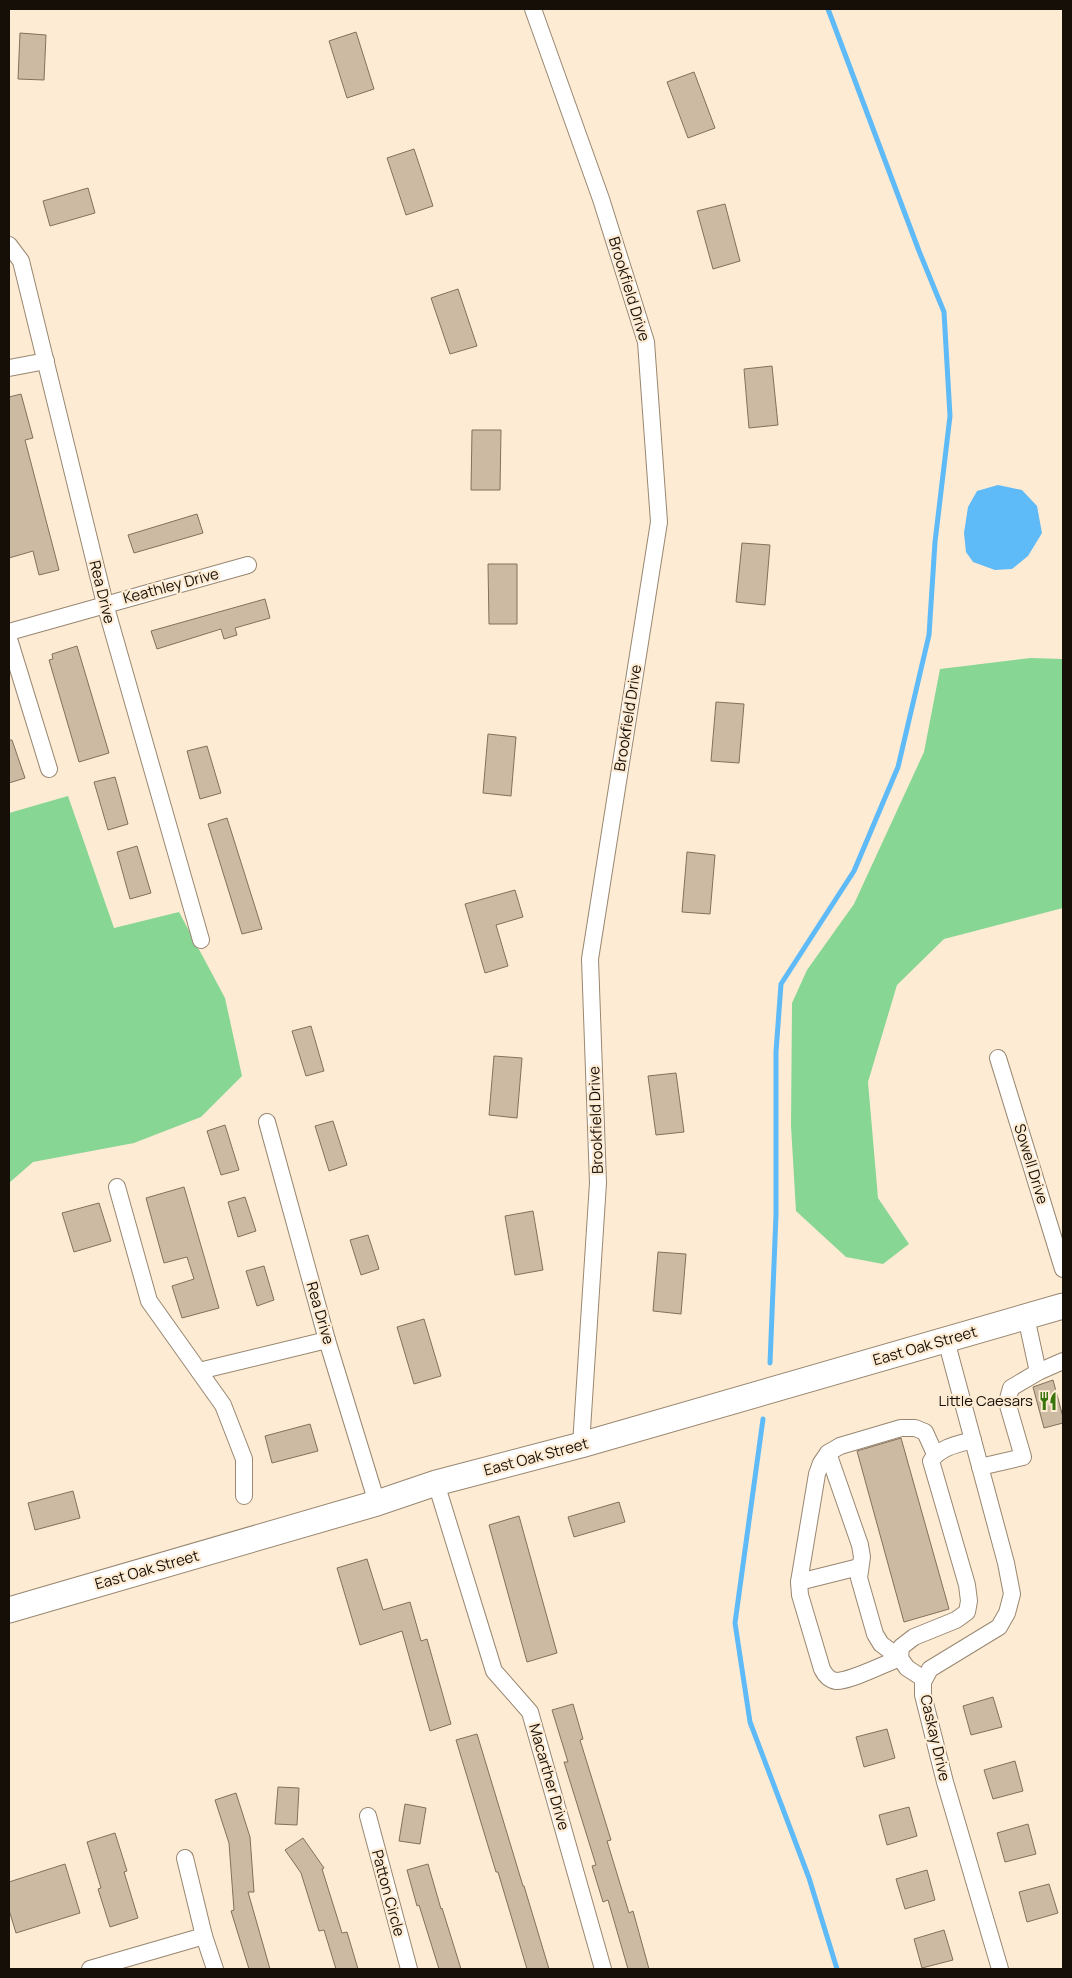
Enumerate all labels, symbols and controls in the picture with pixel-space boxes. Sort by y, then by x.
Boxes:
street label: Brookfield Drive [604,234,655,344]
street label: Rea Drive [84,558,121,626]
street label: Keathley Drive [121,563,221,608]
street label: Brookfield Drive [609,663,646,773]
street label: Brookfield Drive [583,1066,608,1174]
street label: Sowell Drive [1009,1121,1054,1207]
street label: Rea Drive [302,1279,340,1347]
street label: East Oak Street [870,1321,979,1370]
place label: Little Caesars [938,1390,1033,1411]
restaurant icon: Little Caesars [1037,1390,1059,1412]
street label: East Oak Street [481,1432,590,1481]
street label: East Oak Street [92,1545,201,1594]
street label: Caskay Drive [915,1693,956,1783]
street label: Macarther Drive [524,1721,575,1833]
street label: Patton Circle [367,1847,410,1939]

